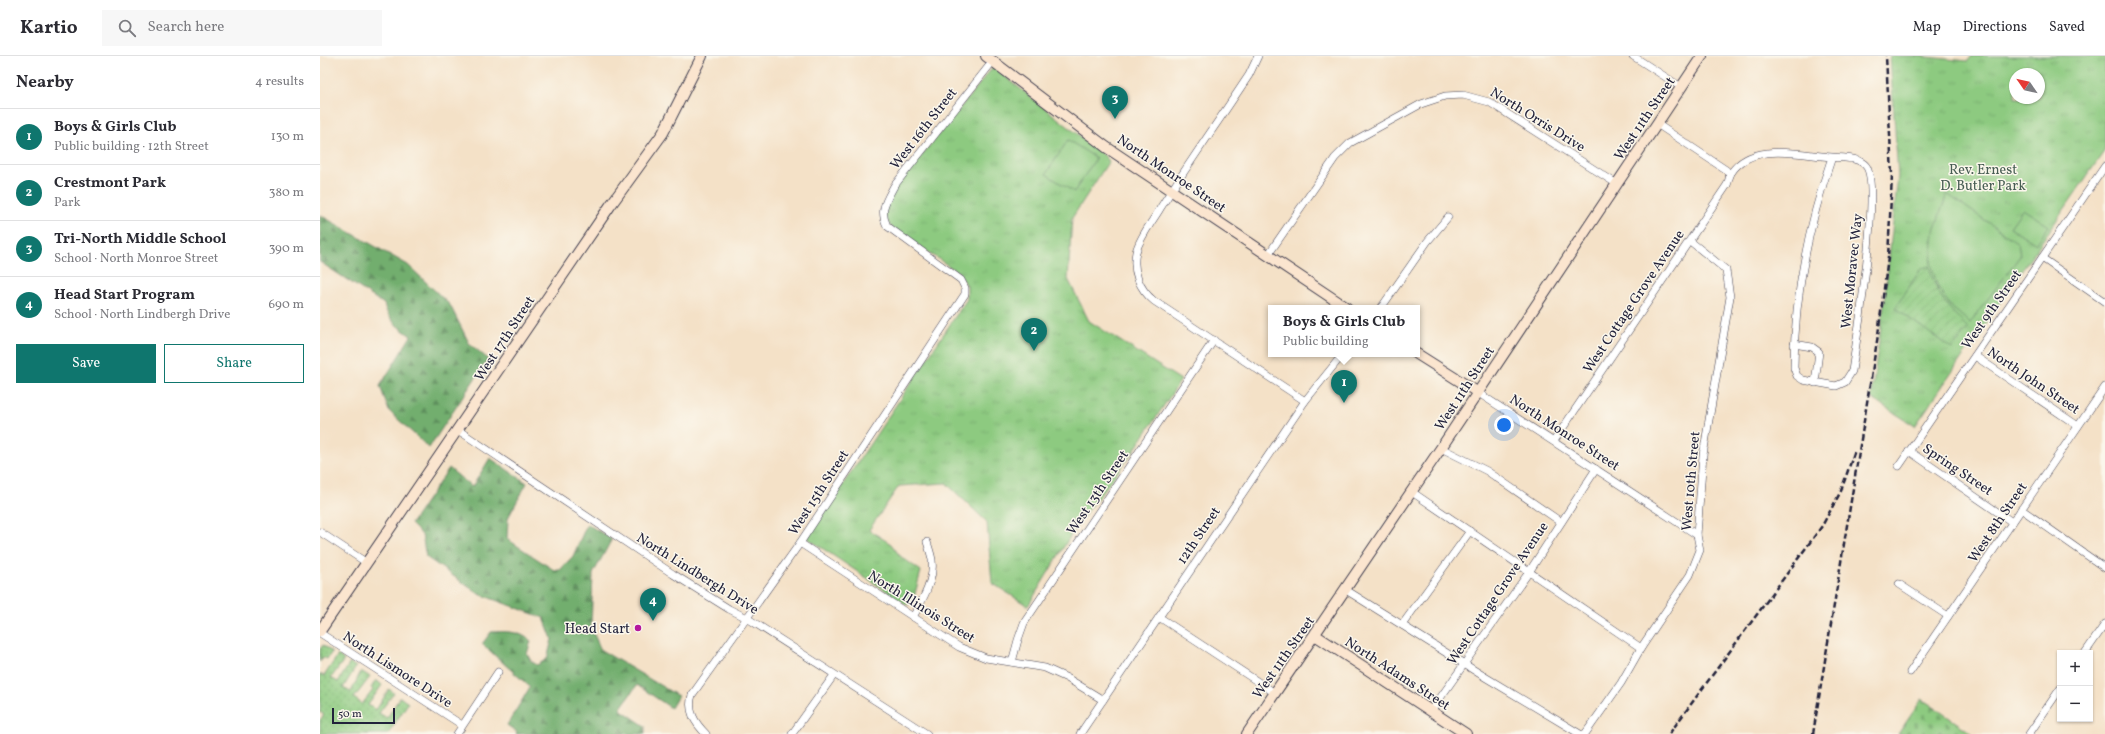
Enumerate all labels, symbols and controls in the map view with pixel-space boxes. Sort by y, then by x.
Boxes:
search box [102,10,382,46]
text: Kartio [20,15,78,41]
icon: search [116,17,138,39]
text: Search here [148,17,224,38]
text: Map [1913,18,1941,37]
text: Directions [1963,18,2027,37]
text: Saved [2049,18,2085,37]
north arrow [2009,68,2045,104]
text: Nearby [16,71,74,94]
text: 4 results [255,73,304,91]
street label: West 11th Street [1610,73,1680,164]
street label: North Orris Drive [1486,83,1589,157]
street label: West 16th Street [886,84,962,174]
pin: 3 [1102,86,1128,119]
text: Boys & Girls Club [54,117,176,138]
text: 1 [26,128,32,146]
text: 130 m [271,128,304,146]
street label: North Monroe Street [1113,131,1230,218]
text: Public building · 12th Street [54,138,209,156]
park label: Rev. Ernest D. Butler Park [1940,161,2026,196]
text: Crestmont Park [54,173,166,194]
text: 2 [26,184,32,202]
text: 380 m [269,184,304,202]
text: Park [54,194,81,212]
street label: West Moravec Way [1837,212,1868,330]
street label: West Cottage Grove Avenue [1579,226,1690,377]
text: Tri-North Middle School [54,229,226,250]
text: 3 [26,240,32,258]
text: 390 m [269,240,304,258]
text: School · North Monroe Street [54,250,218,268]
street label: West 9th Street [1958,266,2027,354]
text: Head Start Program [54,285,195,306]
street label: West 17th Street [471,292,540,385]
text: 4 [25,296,33,314]
text: 690 m [268,296,304,314]
popup [1268,305,1420,357]
text: School · North Lindbergh Drive [54,306,230,324]
text: Boys & Girls Club [1283,312,1405,333]
pin: 2 [1021,318,1047,351]
text: Public building [1283,333,1369,351]
street label: West 11th Street [1431,343,1500,435]
street label: North John Street [1983,343,2083,419]
button: Save [16,344,156,383]
button: Share [164,344,304,383]
pin: 1 [1331,370,1357,403]
street label: North Monroe Street [1505,390,1623,476]
your location [1494,415,1514,435]
street label: West 10th Street [1678,430,1705,532]
street label: Spring Street [1918,440,1996,501]
street label: West 15th Street [785,446,854,539]
street label: West 13th Street [1063,447,1134,539]
street label: West 8th Street [1964,479,2032,567]
street label: 12th Street [1173,503,1226,568]
street label: West Cottage Grove Avenue [1443,518,1554,669]
street label: North Lindbergh Drive [633,529,762,620]
street label: North Illinois Street [864,567,978,648]
pin: 4 [640,588,666,621]
street label: West 11th Street [1249,613,1320,703]
place label: Head Start [565,620,630,639]
marker: Head Start [633,623,643,633]
street label: North Lismore Drive [339,628,456,713]
street label: North Adams Street [1341,633,1454,716]
map controls [2057,650,2093,722]
button: + [2057,650,2093,686]
button: − [2057,686,2093,722]
scale bar [332,706,395,725]
text: 50 m [338,707,362,722]

